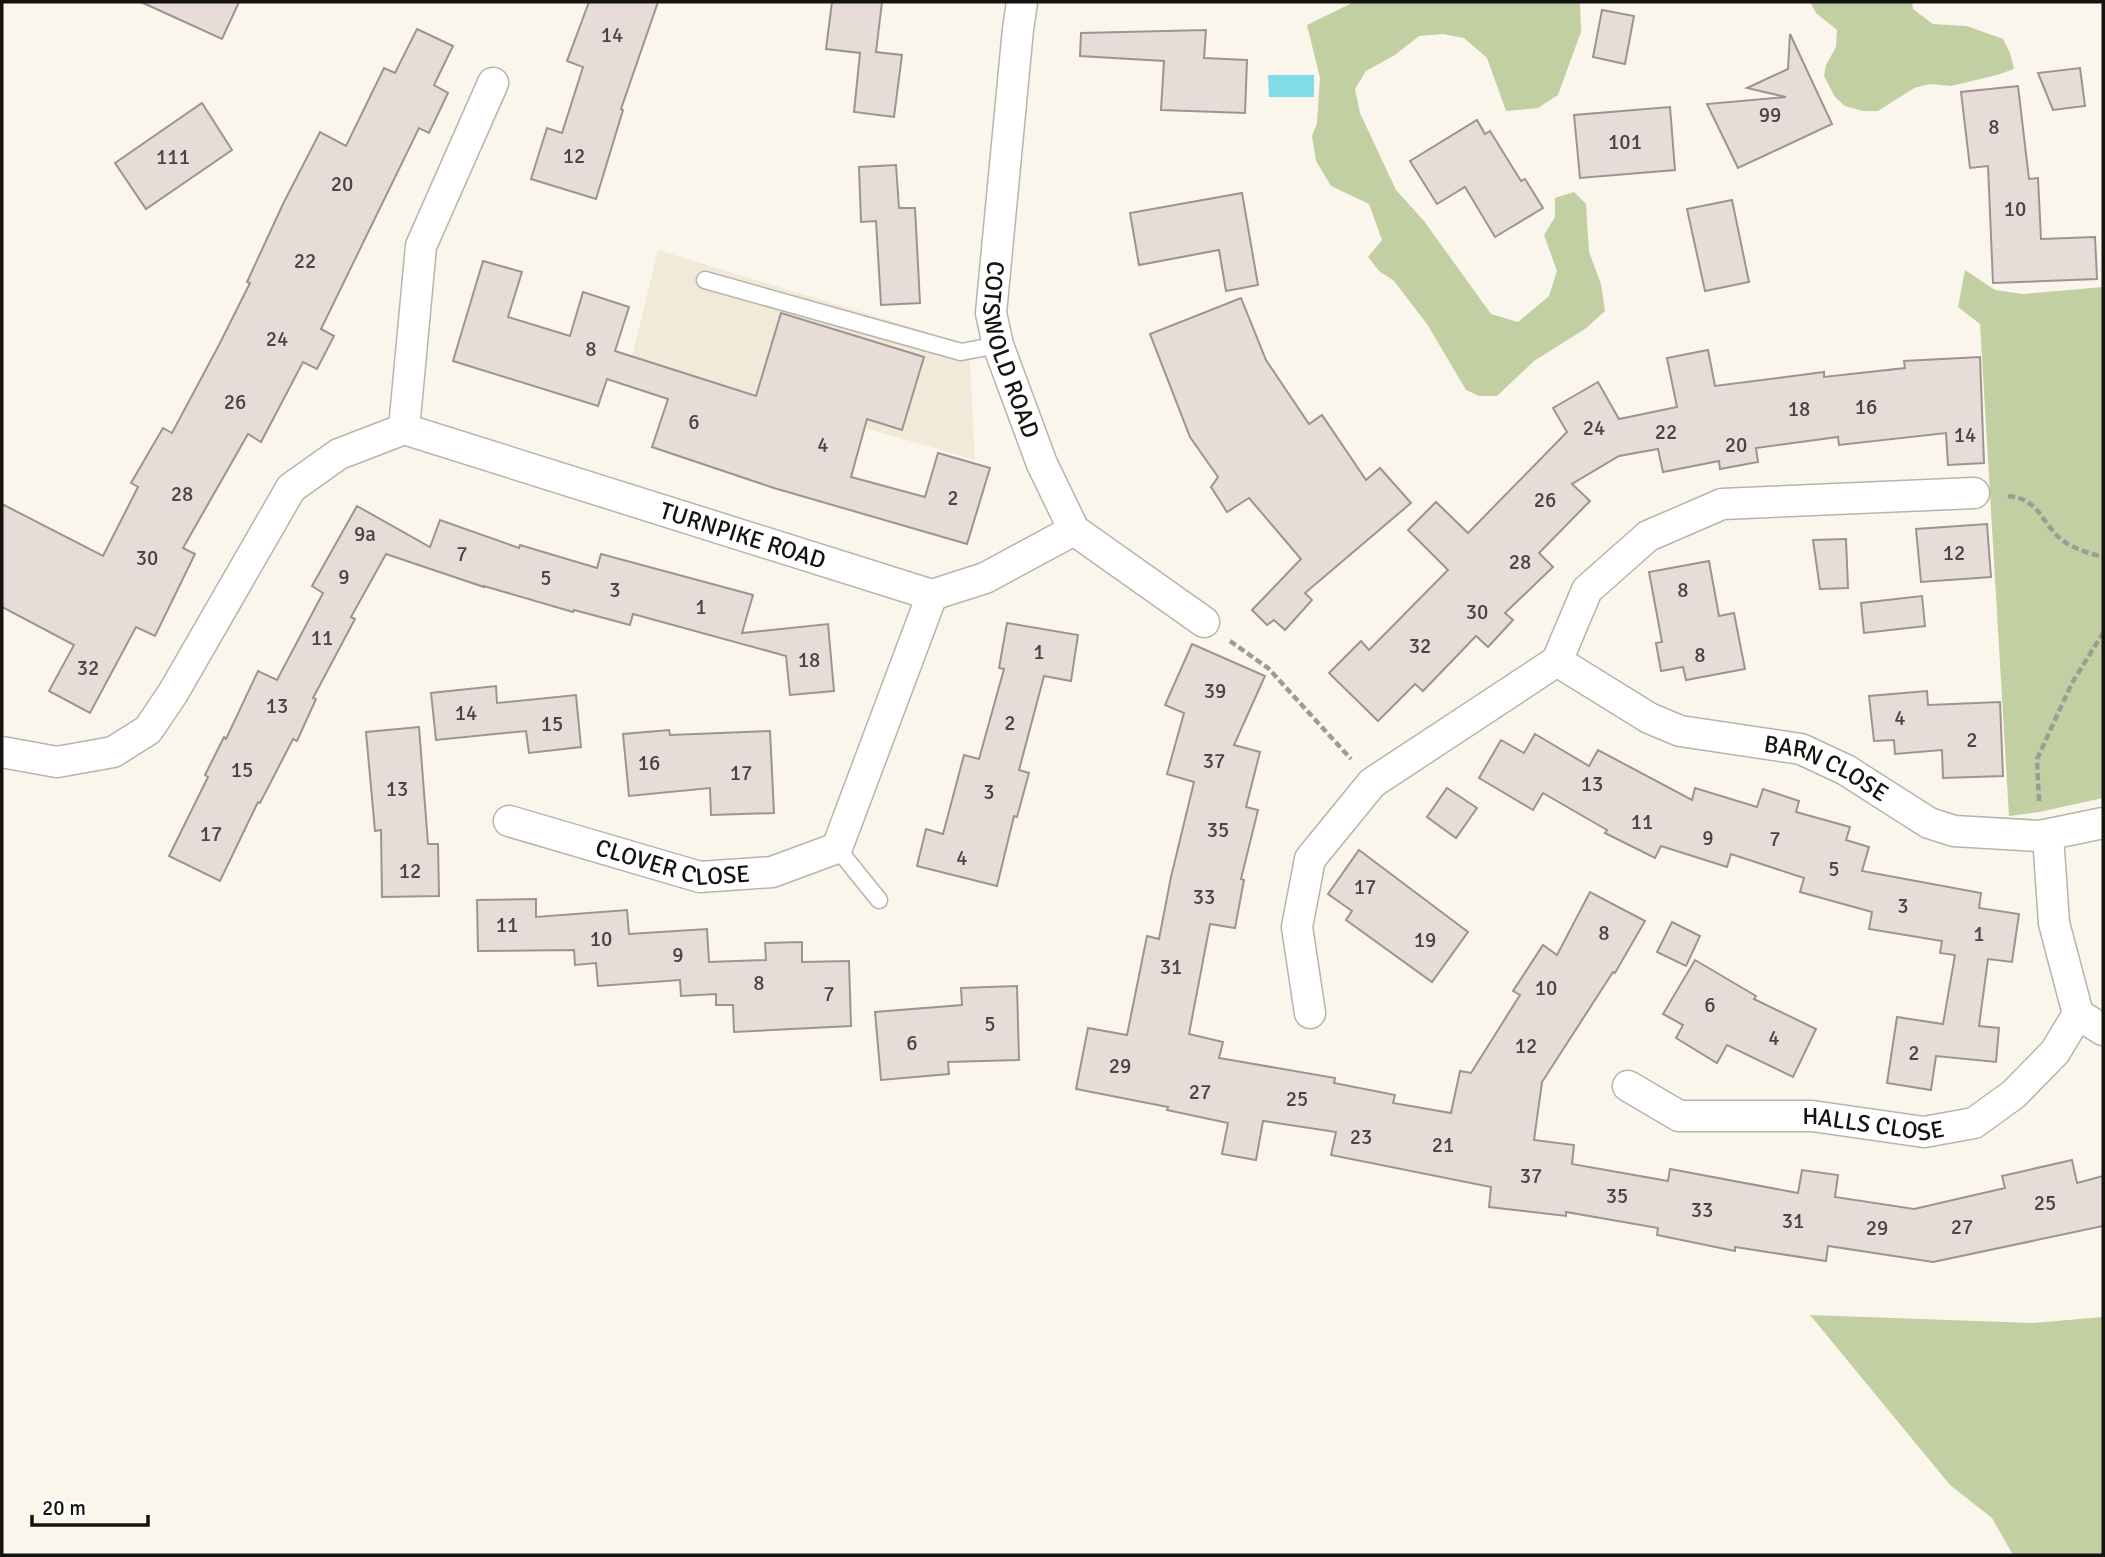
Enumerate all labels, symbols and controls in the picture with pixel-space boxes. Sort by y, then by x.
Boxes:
house number: 14 [601,22,623,48]
house number: 99 [1759,102,1781,128]
house number: 8 [1988,114,2000,140]
house number: 101 [1608,129,1642,155]
house number: 12 [563,143,585,169]
house number: 111 [156,144,190,170]
house number: 20 [331,171,353,197]
house number: 10 [2004,196,2026,222]
house number: 22 [294,248,316,274]
street label: COTSWOLD ROAD [976,260,1046,442]
house number: 24 [266,326,288,352]
house number: 8 [585,336,597,362]
house number: 26 [224,389,246,415]
house number: 16 [1855,394,1877,420]
house number: 18 [1788,396,1810,422]
house number: 6 [688,409,700,435]
house number: 24 [1583,415,1605,441]
house number: 22 [1655,419,1677,445]
house number: 14 [1954,422,1976,448]
house number: 4 [817,432,829,458]
house number: 20 [1725,432,1747,458]
house number: 28 [171,481,193,507]
house number: 2 [947,485,959,511]
house number: 26 [1534,487,1556,513]
street label: TURNPIKE ROAD [656,495,830,576]
house number: 9a [354,521,376,547]
house number: 12 [1943,540,1965,566]
house number: 7 [456,541,468,567]
house number: 30 [136,545,158,571]
house number: 28 [1509,549,1531,575]
house number: 9 [338,564,350,590]
house number: 5 [540,565,552,591]
house number: 3 [609,577,621,603]
house number: 8 [1677,577,1689,603]
house number: 1 [695,594,707,620]
house number: 30 [1466,599,1488,625]
house number: 11 [311,625,333,651]
house number: 32 [1409,633,1431,659]
house number: 1 [1033,639,1045,665]
house number: 8 [1694,642,1706,668]
house number: 18 [798,647,820,673]
house number: 32 [77,655,99,681]
house number: 39 [1204,678,1226,704]
house number: 13 [266,693,288,719]
house number: 14 [455,700,477,726]
house number: 4 [1894,705,1906,731]
house number: 2 [1004,710,1016,736]
house number: 15 [541,711,563,737]
house number: 2 [1966,727,1978,753]
street label: BARN CLOSE [1762,729,1894,808]
house number: 37 [1203,748,1225,774]
house number: 16 [638,750,660,776]
house number: 15 [231,757,253,783]
house number: 17 [730,760,752,786]
house number: 13 [1581,771,1603,797]
house number: 13 [386,776,408,802]
house number: 3 [983,779,995,805]
house number: 11 [1631,809,1653,835]
house number: 35 [1207,817,1229,843]
house number: 17 [200,821,222,847]
house number: 9 [1702,825,1714,851]
house number: 7 [1769,826,1781,852]
street label: CLOVER CLOSE [592,832,751,892]
house number: 4 [956,845,968,871]
house number: 5 [1828,856,1840,882]
house number: 12 [399,858,421,884]
house number: 17 [1354,874,1376,900]
house number: 33 [1193,884,1215,910]
house number: 3 [1897,893,1909,919]
house number: 11 [496,912,518,938]
house number: 8 [1598,920,1610,946]
house number: 1 [1973,921,1985,947]
house number: 10 [590,926,612,952]
house number: 19 [1414,927,1436,953]
house number: 9 [672,942,684,968]
house number: 31 [1160,954,1182,980]
house number: 8 [753,970,765,996]
house number: 10 [1535,975,1557,1001]
house number: 7 [823,981,835,1007]
house number: 6 [1704,992,1716,1018]
house number: 5 [984,1011,996,1037]
house number: 4 [1768,1025,1780,1051]
house number: 6 [906,1030,918,1056]
house number: 12 [1515,1033,1537,1059]
house number: 2 [1908,1040,1920,1066]
house number: 29 [1109,1053,1131,1079]
house number: 27 [1189,1079,1211,1105]
house number: 25 [1286,1086,1308,1112]
street label: HALLS CLOSE [1802,1101,1947,1148]
house number: 23 [1350,1124,1372,1150]
house number: 21 [1432,1132,1454,1158]
house number: 37 [1520,1163,1542,1189]
house number: 35 [1606,1183,1628,1209]
house number: 25 [2034,1190,2056,1216]
house number: 33 [1691,1197,1713,1223]
house number: 31 [1782,1208,1804,1234]
house number: 27 [1951,1214,1973,1240]
house number: 29 [1866,1215,1888,1241]
scale bar [32,1484,147,1528]
text: 20 m [42,1495,86,1521]

